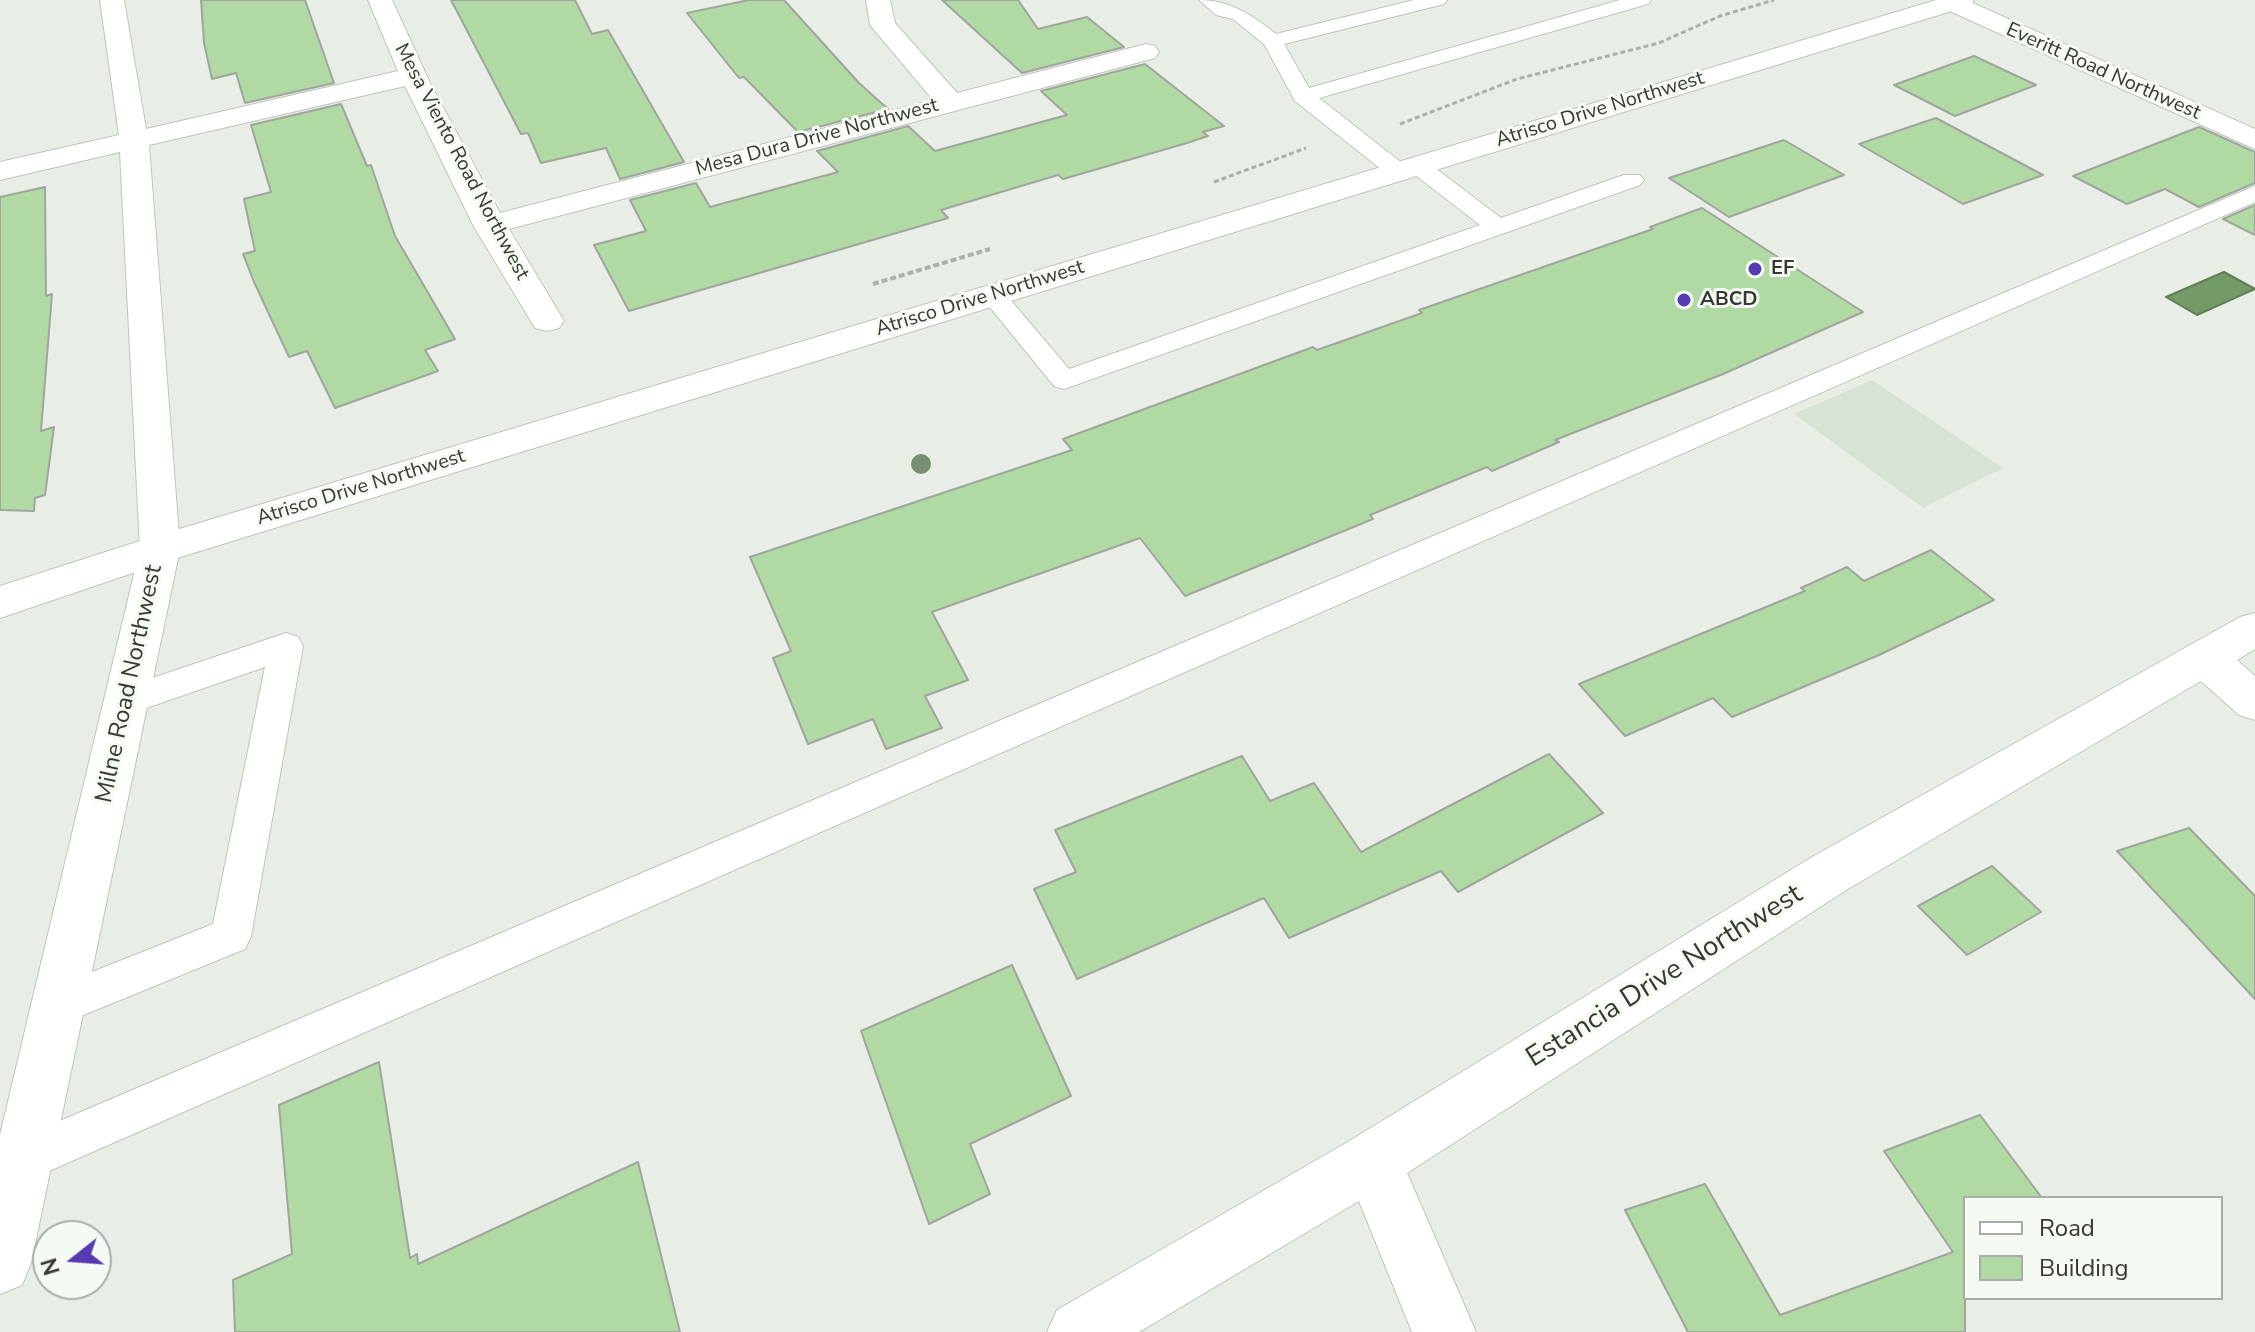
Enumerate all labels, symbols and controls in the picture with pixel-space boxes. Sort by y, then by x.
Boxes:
street label: Everitt Road Northwest [2002,18,2204,126]
street label: Mesa Viento Road Northwest [388,40,534,284]
street label: Atrisco Drive Northwest [1493,67,1707,153]
street label: Mesa Dura Drive Northwest [693,94,941,182]
street label: Atrisco Drive Northwest [873,256,1087,342]
place label: EF [1771,257,1794,281]
marker: EF [1746,260,1764,278]
place label: ABCD [1700,288,1757,312]
marker: ABCD [1675,291,1693,309]
street label: Atrisco Drive Northwest [254,445,468,531]
street label: Milne Road Northwest [91,562,169,806]
street label: Estancia Drive Northwest [1521,878,1809,1076]
legend [1963,1196,2223,1300]
text: Road [2039,1212,2095,1244]
north arrow [32,1220,112,1300]
text: Building [2039,1252,2129,1284]
text: N [34,1254,68,1279]

